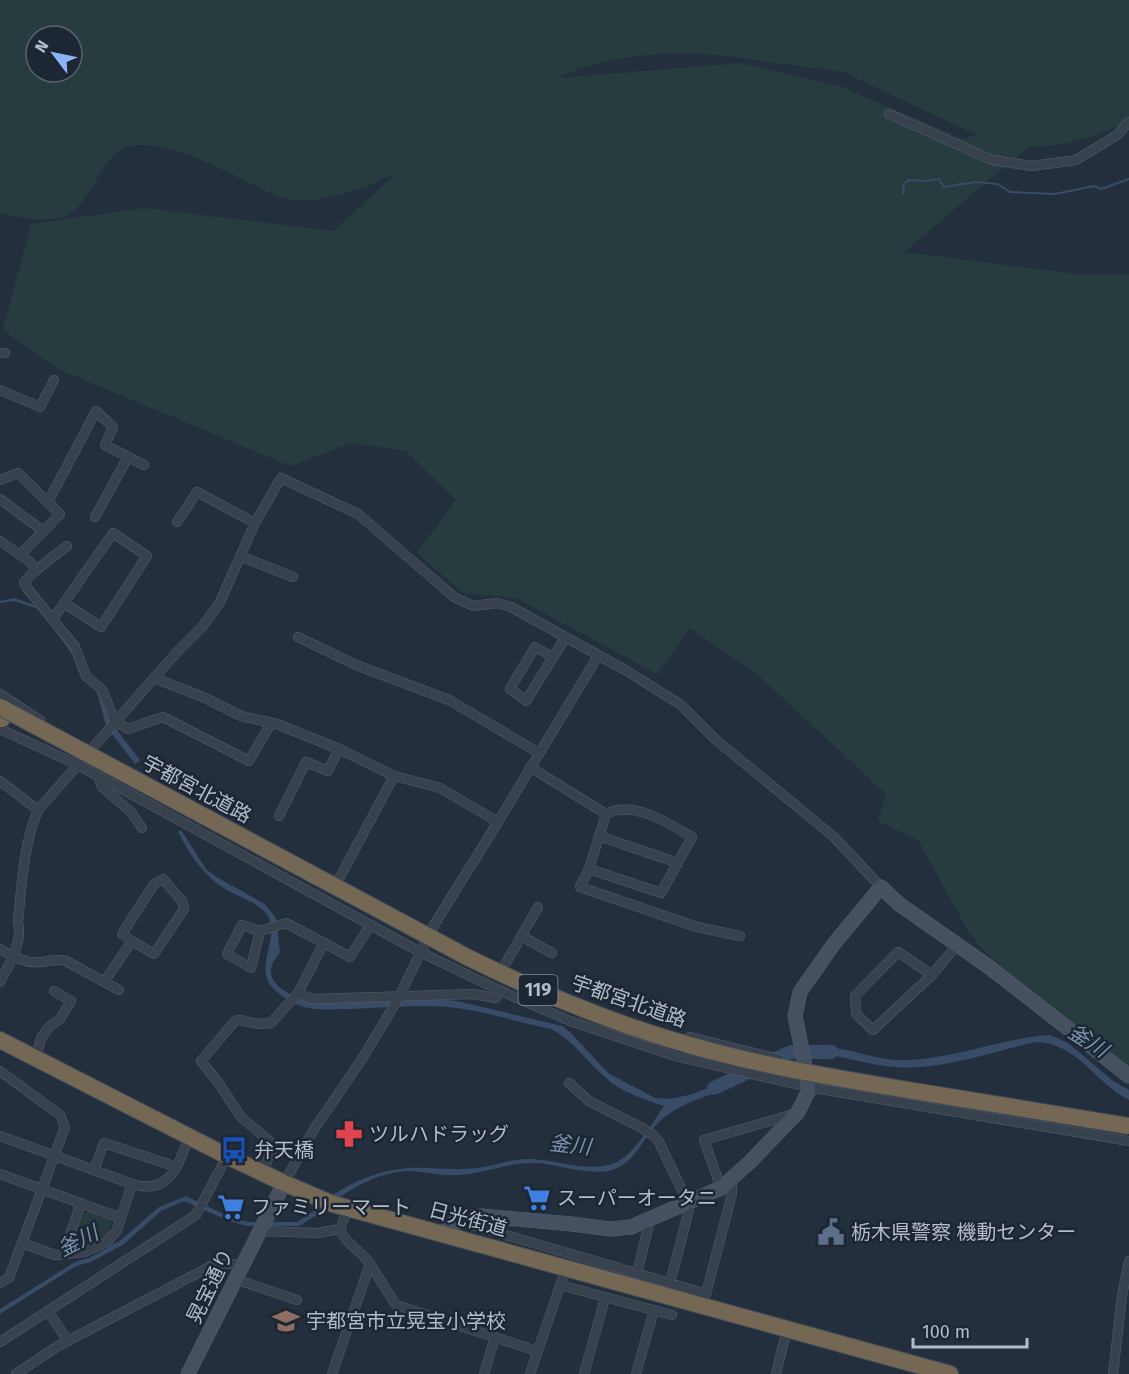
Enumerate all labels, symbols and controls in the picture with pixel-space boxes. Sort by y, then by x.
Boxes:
north arrow [24,24,84,84]
text: N [31,37,53,56]
street label: 宇都宮北道路 [138,750,256,828]
street label: 宇都宮北道路 [568,970,690,1032]
road number: 119 [518,975,558,1005]
water label: 釜川 [1063,1019,1114,1064]
pharmacy icon: ツルハドラッグ [334,1119,364,1149]
place label: ツルハドラッグ [369,1122,509,1146]
water label: 釜川 [548,1130,594,1160]
bus stop icon: 弁天橋 [219,1135,249,1165]
place label: 弁天橋 [254,1138,314,1162]
supermarket icon: スーパーオータニ [522,1183,552,1213]
place label: スーパーオータニ [557,1186,717,1210]
supermarket icon: ファミリーマート [216,1192,246,1222]
place label: ファミリーマート [251,1195,411,1219]
street label: 日光街道 [426,1197,510,1241]
public building icon: 栃木県警察 機動センター [816,1217,846,1247]
water label: 釜川 [53,1219,104,1262]
place label: 栃木県警察 機動センター [851,1220,1076,1244]
street label: 晃宝通り [182,1245,238,1327]
school or university icon: 宇都宮市立晃宝小学校 [271,1306,301,1336]
place label: 宇都宮市立晃宝小学校 [306,1309,506,1333]
scale bar [913,1311,1027,1349]
text: 100 m [922,1321,970,1343]

